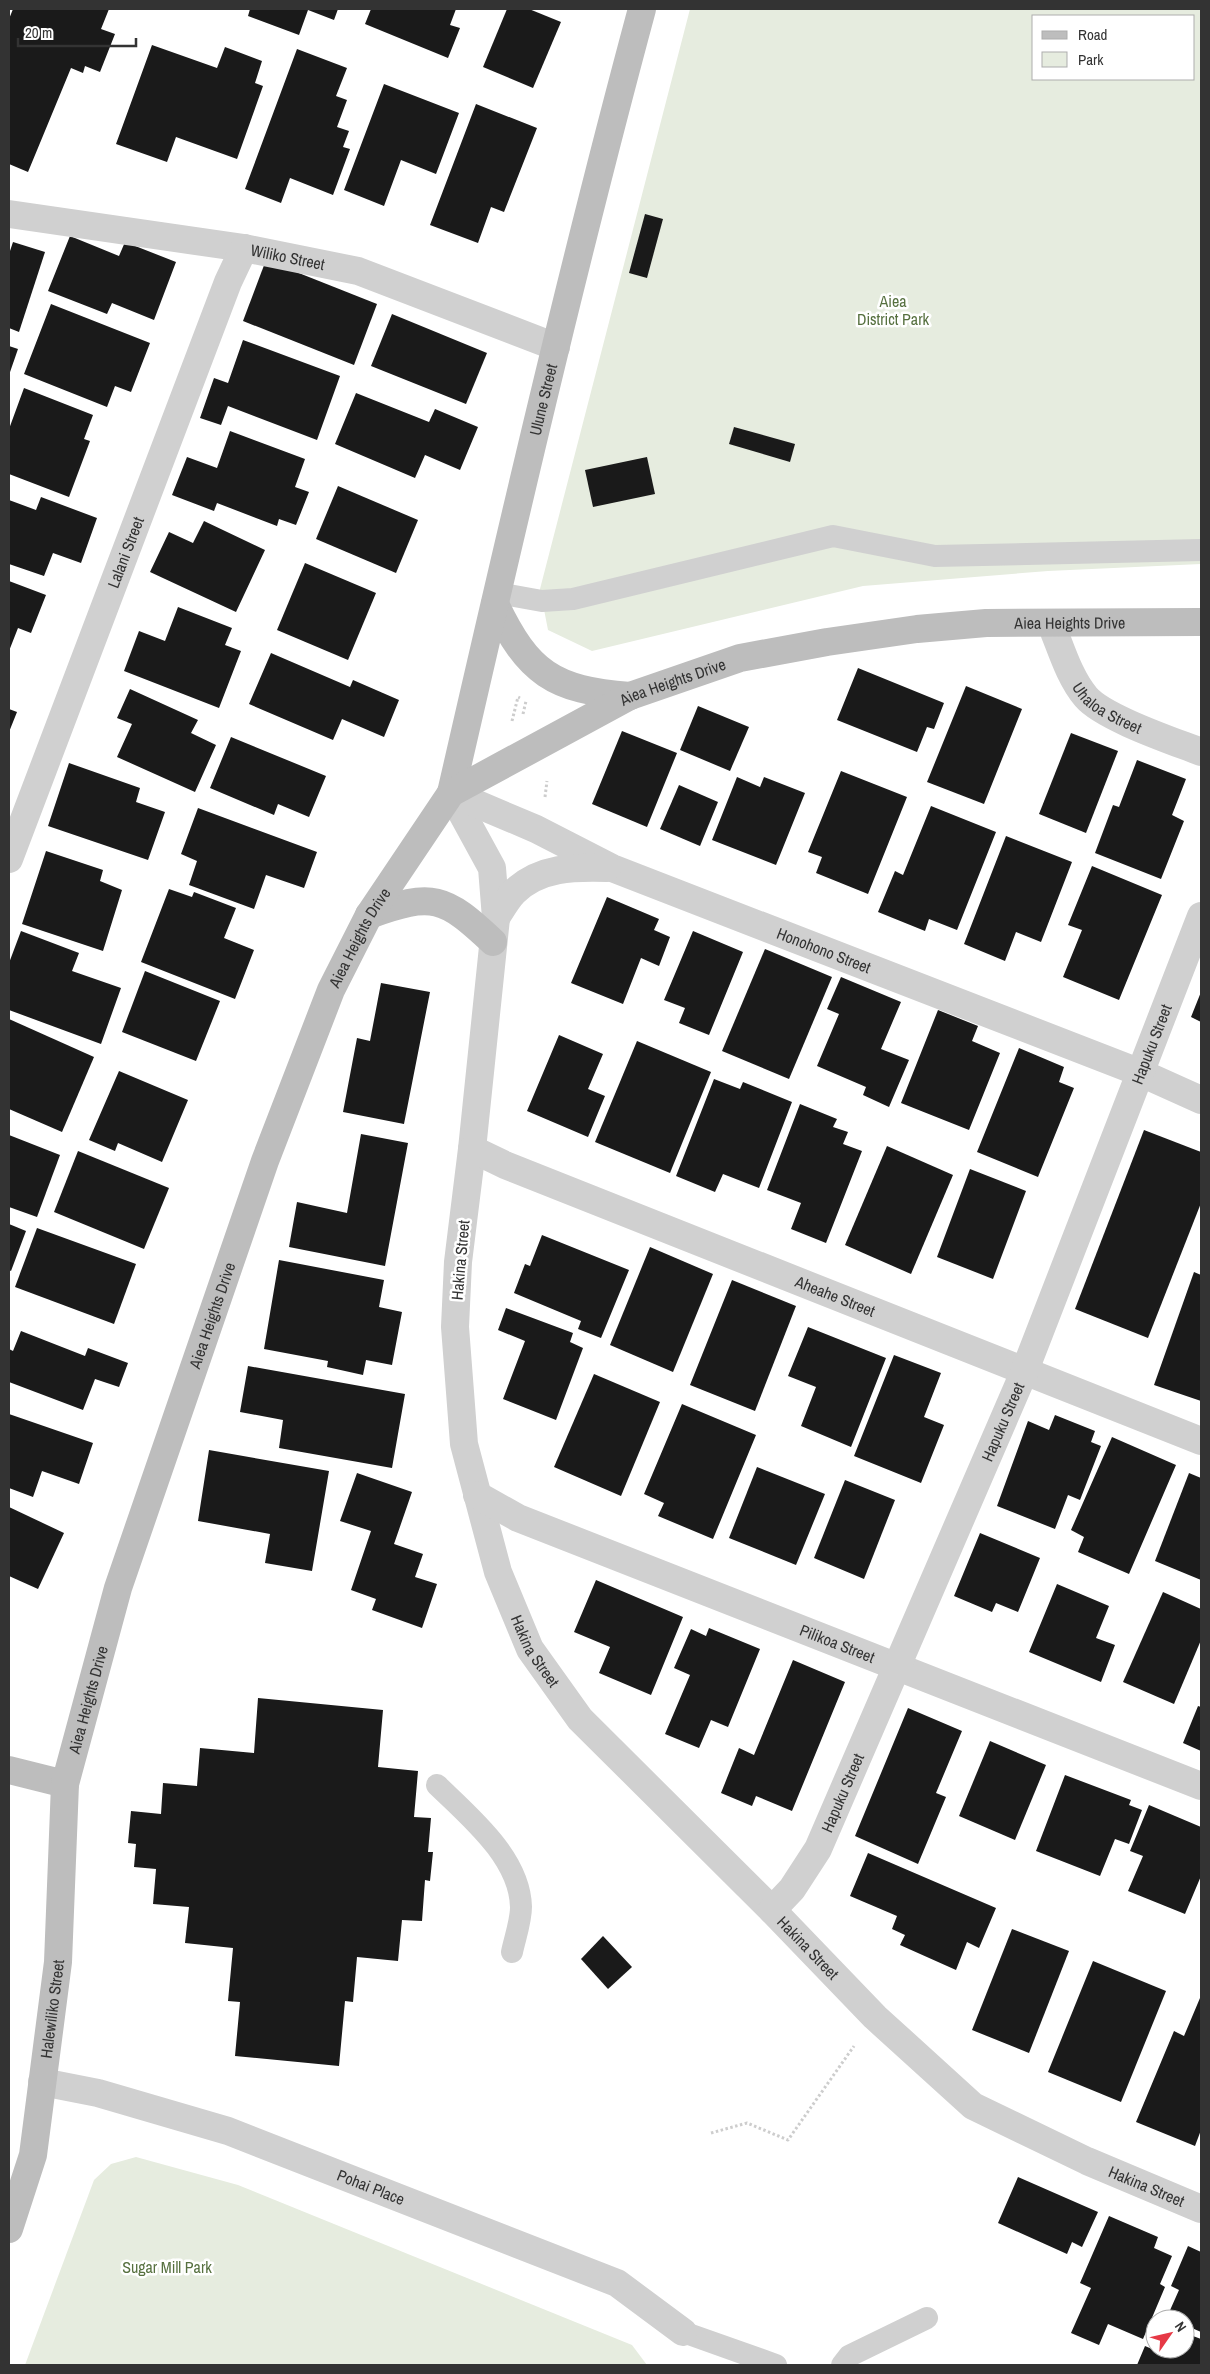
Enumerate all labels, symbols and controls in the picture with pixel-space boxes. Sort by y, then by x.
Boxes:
scale bar [18,15,135,47]
legend [1032,15,1195,80]
text: 20 m [25,22,52,43]
text: Road [1078,24,1107,45]
text: Park [1078,49,1104,70]
street label: Wiliko Street [249,239,327,275]
park label: Aiea District Park [857,290,930,330]
street label: Ulune Street [524,361,562,438]
street label: Lalani Street [102,513,149,591]
street label: Aiea Heights Drive [1013,611,1125,634]
street label: Aiea Heights Drive [615,653,728,711]
street label: Uhaloa Street [1067,678,1146,739]
street label: Aiea Heights Drive [323,883,395,992]
street label: Honohono Street [774,922,874,978]
street label: Hapuku Street [1126,1001,1177,1087]
street label: Hakina Street [446,1219,474,1301]
street label: Aiea Heights Drive [183,1259,240,1372]
street label: Aheahe Street [791,1270,879,1322]
street label: Hapuku Street [976,1379,1029,1465]
street label: Hakina Street [506,1611,565,1692]
street label: Pilikoa Street [797,1619,878,1668]
street label: Aiea Heights Drive [62,1643,113,1757]
street label: Hapuku Street [816,1750,869,1836]
street label: Hakina Street [772,1911,844,1984]
street label: Halewiliko Street [35,1959,69,2060]
street label: Hakina Street [1105,2160,1188,2212]
street label: Pohai Place [334,2164,408,2210]
park label: Sugar Mill Park [122,2256,212,2278]
north arrow [1145,2309,1195,2359]
text: N [1171,2318,1191,2335]

